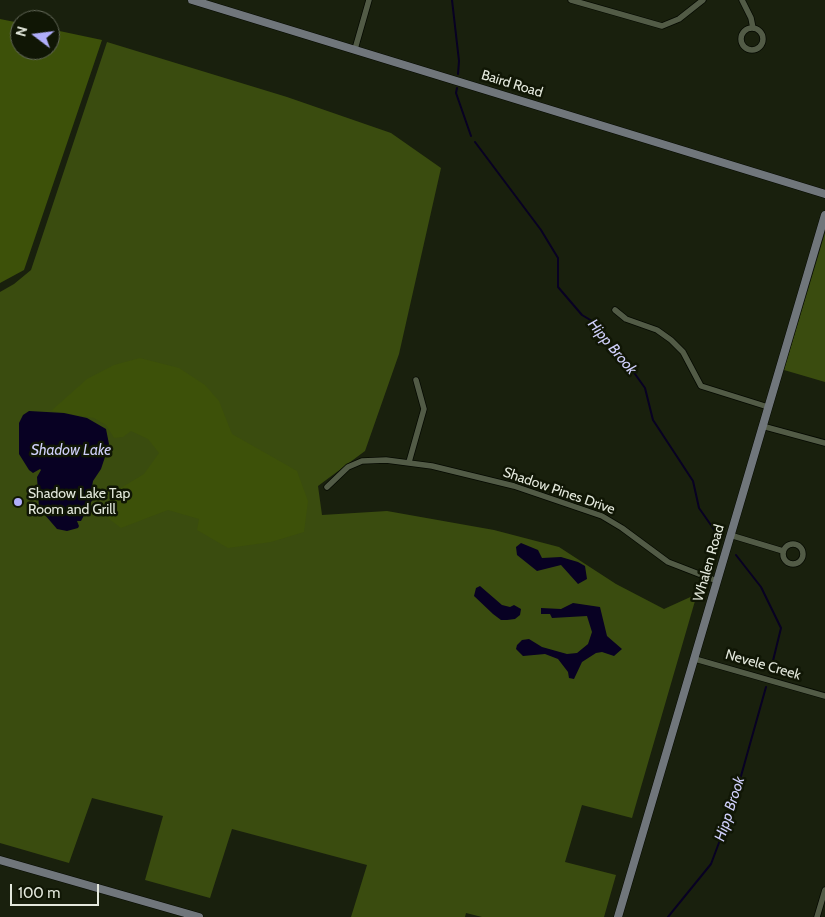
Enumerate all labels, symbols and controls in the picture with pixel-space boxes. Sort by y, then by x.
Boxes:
north arrow [10,10,60,60]
text: N [12,24,31,38]
street label: Baird Road [479,67,545,101]
water label: Hipp Brook [584,316,640,378]
water label: Shadow Lake [31,442,111,460]
street label: Shadow Pines Drive [501,464,617,518]
place label: Shadow Lake Tap Room and Grill [28,486,130,518]
marker: Shadow Lake Tap Room and Grill [12,496,24,508]
street label: Whalen Road [690,523,728,603]
street label: Nevele Creek [723,646,803,684]
water label: Hipp Brook [711,774,749,844]
scale bar [12,874,101,906]
text: 100 m [18,884,60,902]

